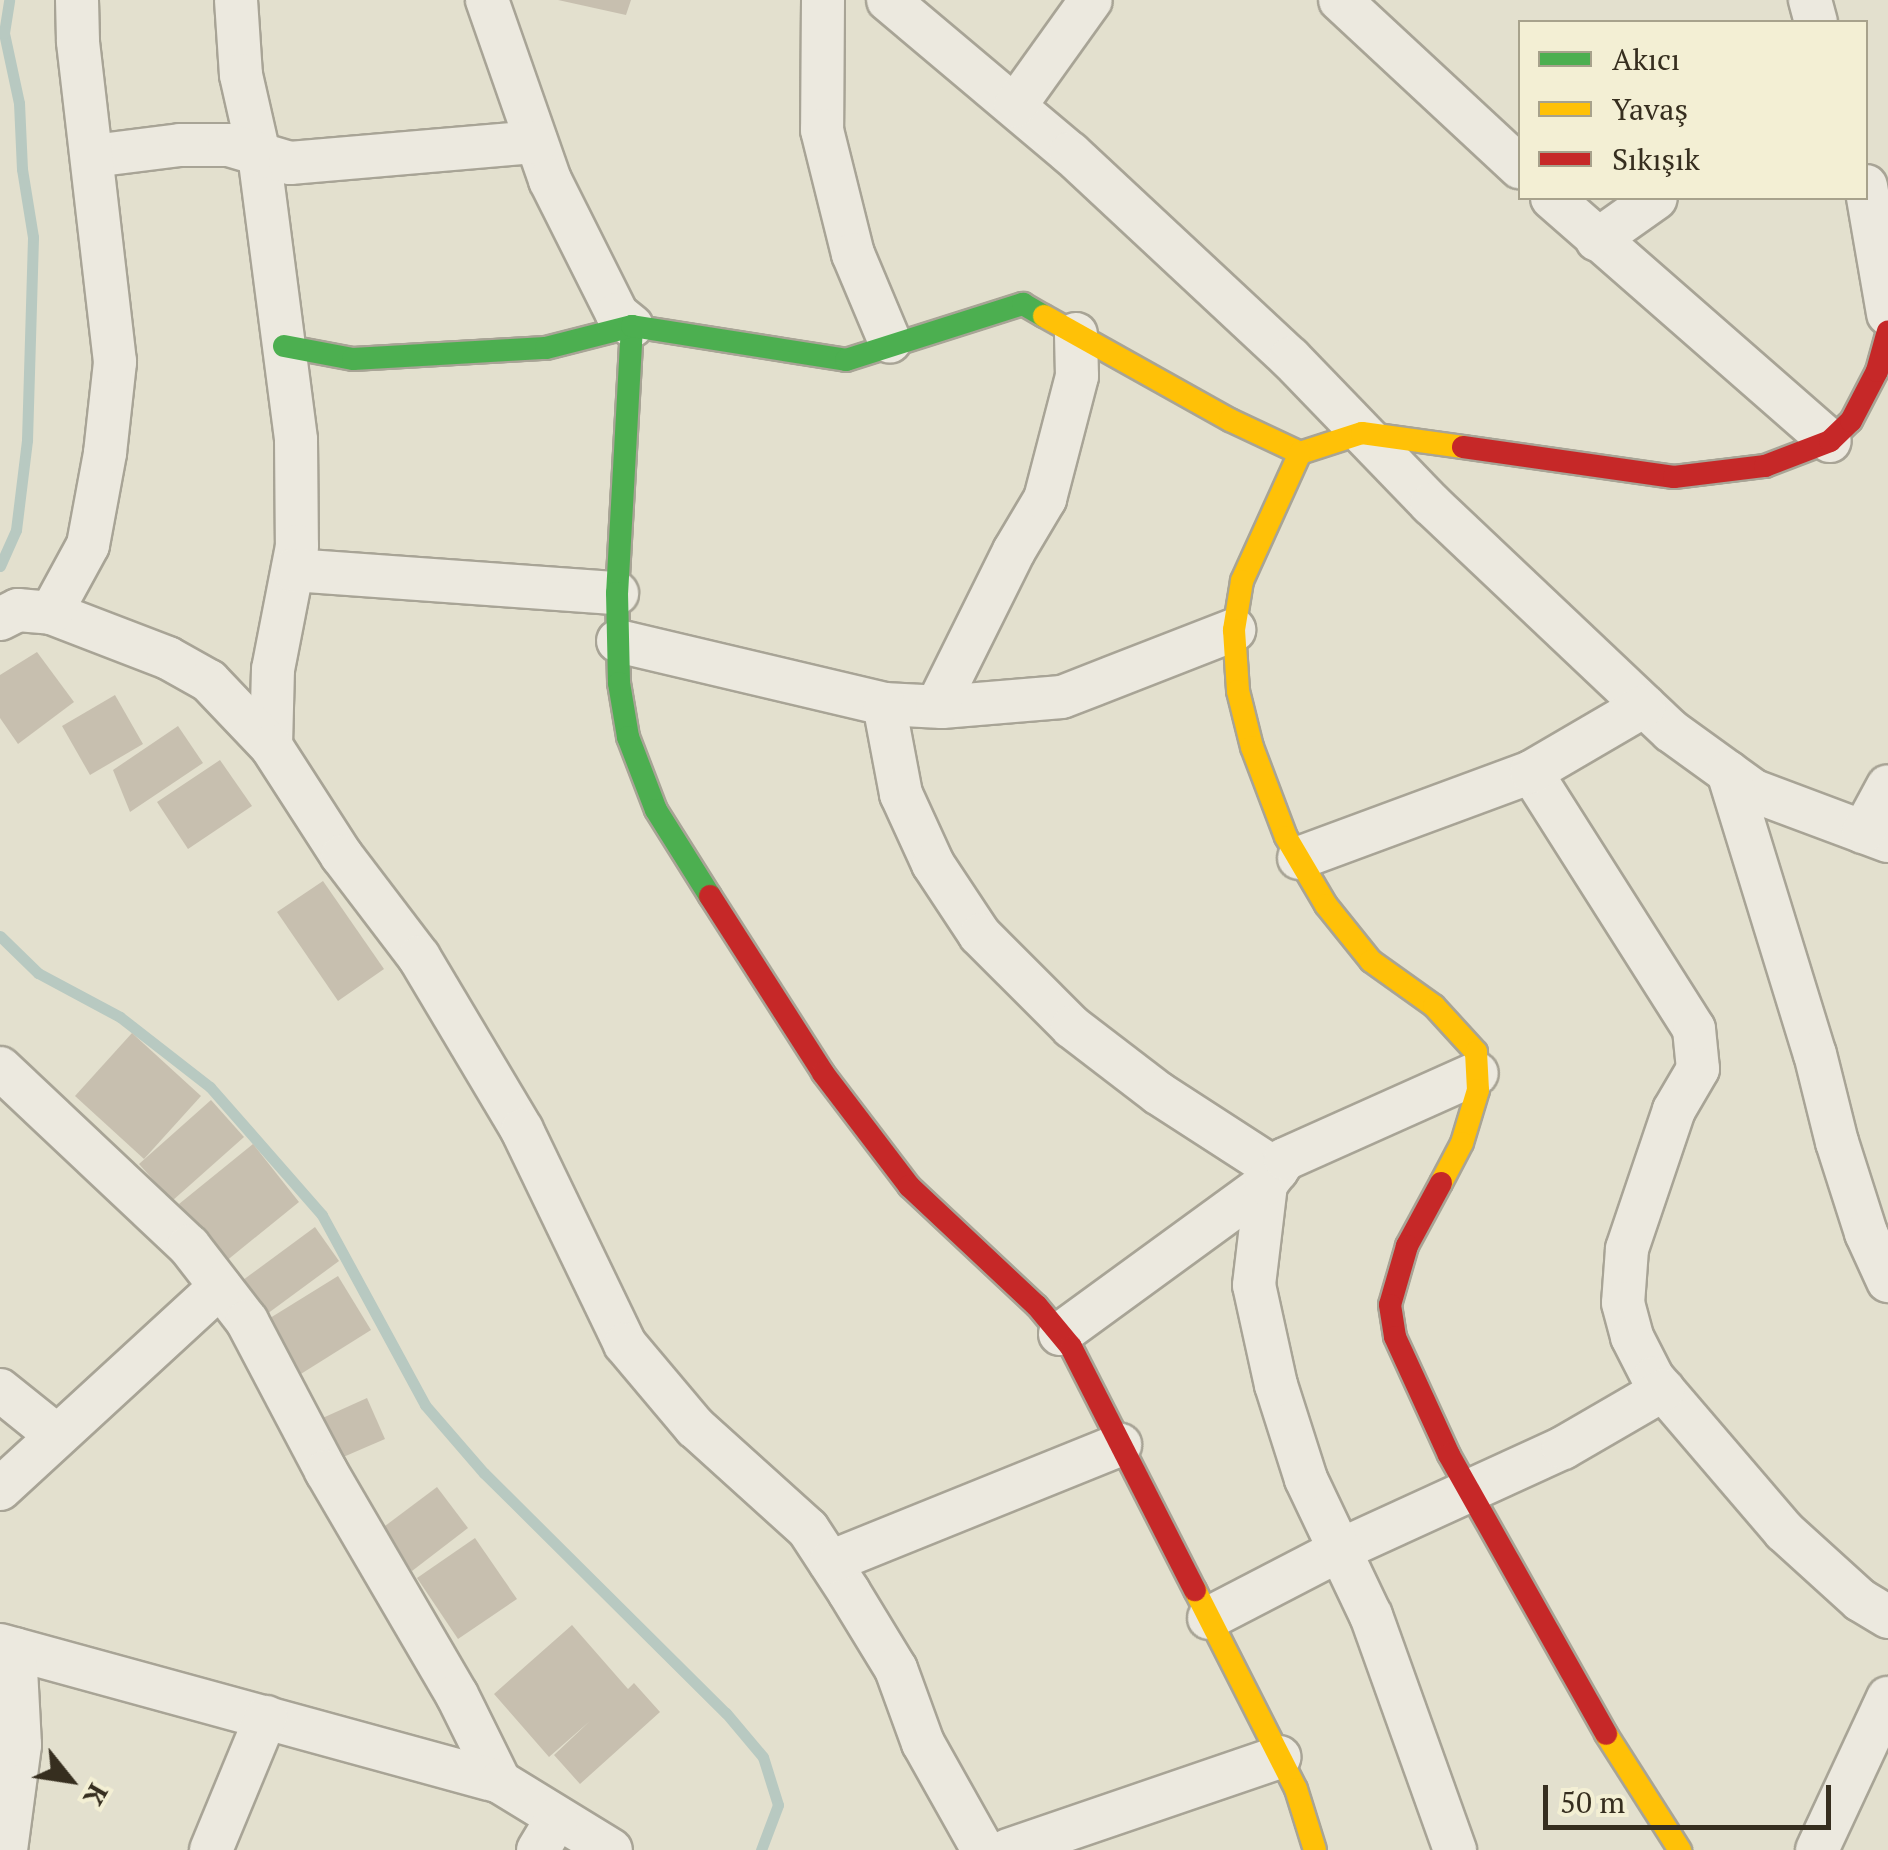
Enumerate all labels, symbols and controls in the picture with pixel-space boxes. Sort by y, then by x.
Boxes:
legend [1518,20,1868,200]
text: Akıcı [1612,39,1680,79]
text: Yavaş [1612,89,1688,129]
text: Sıkışık [1612,139,1700,179]
north arrow [20,1730,120,1830]
scale bar [1548,1765,1836,1827]
text: K [75,1777,117,1813]
text: 50 m [1560,1782,1625,1822]

